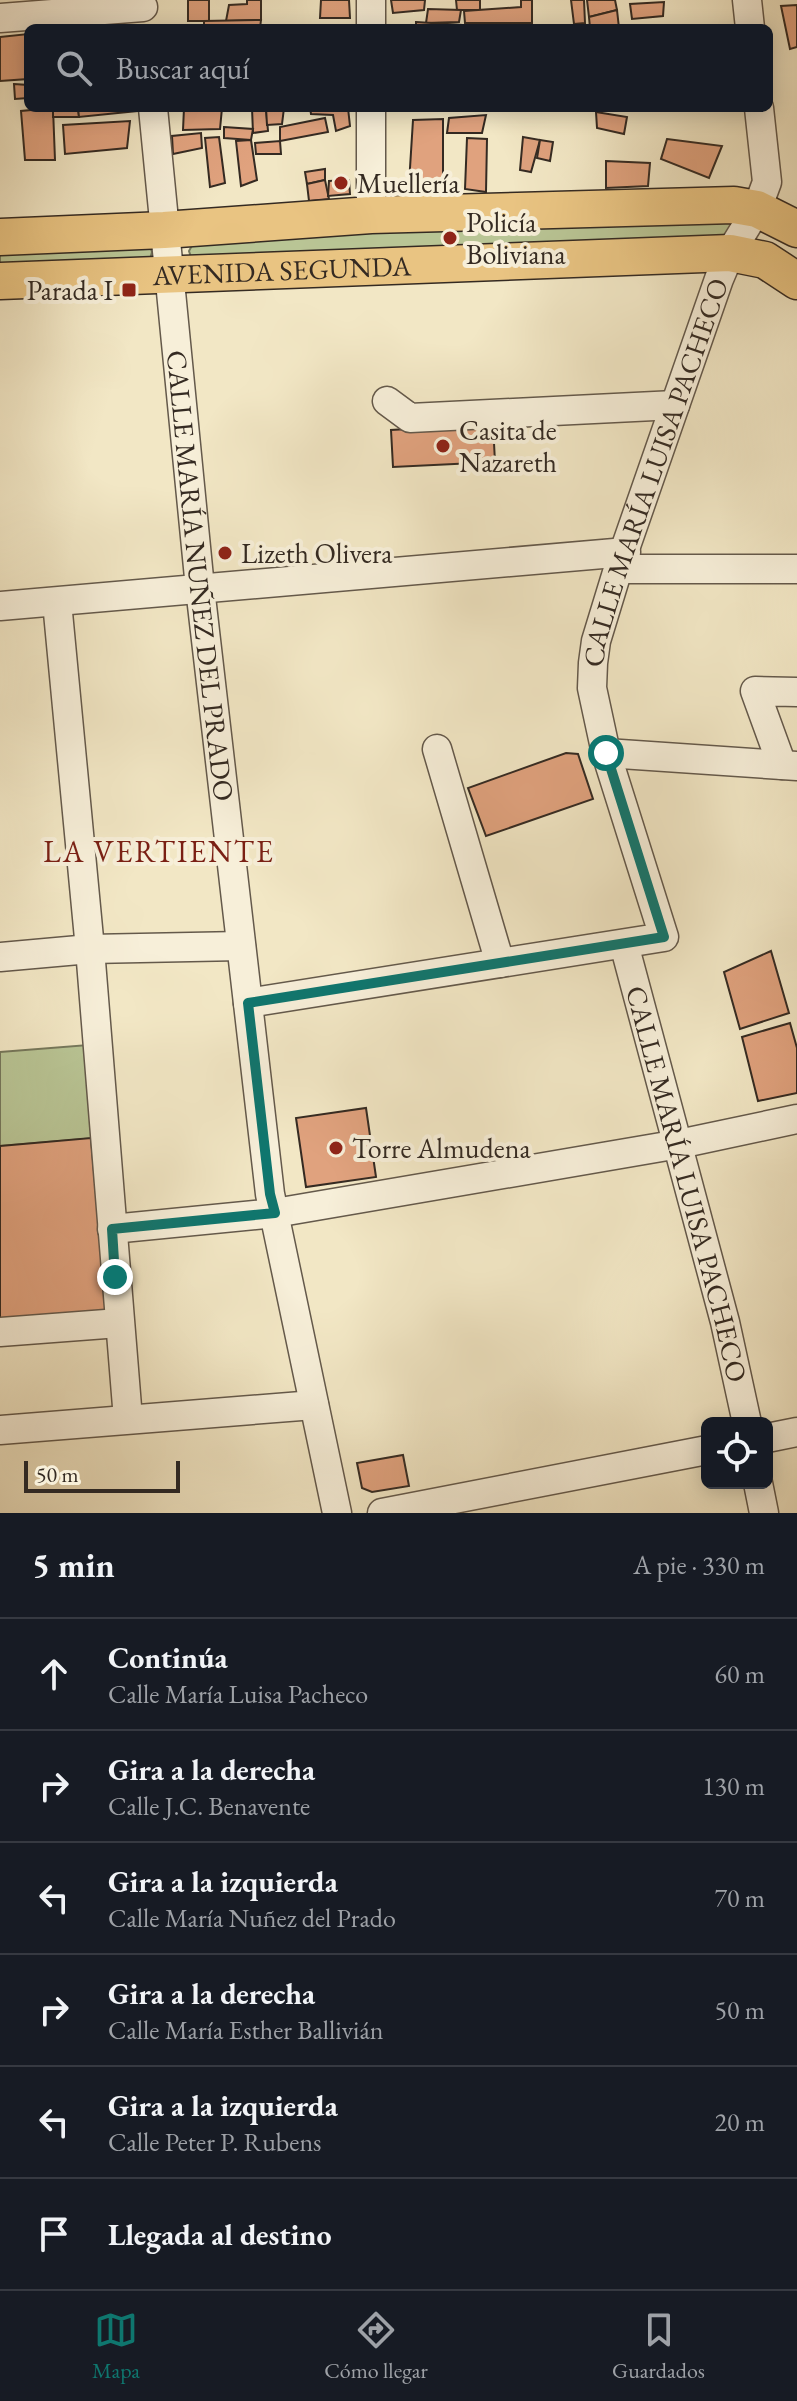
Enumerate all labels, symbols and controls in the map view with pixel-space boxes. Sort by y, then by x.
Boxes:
search box [24,24,773,112]
icon: search [52,46,96,90]
text: Buscar aquí [116,49,250,88]
place label: Muellería [357,165,460,201]
marker: Muellería [332,174,350,192]
place label: Policía Boliviana [466,204,567,272]
marker: Policía Boliviana [441,229,459,247]
street label: AVENIDA SEGUNDA [151,247,412,293]
place label: Parada I [27,272,113,308]
street label: CALLE MARÍA LUISA PACHECO [575,273,736,669]
marker: Parada I [120,281,138,299]
street label: CALLE MARÍA NUÑEZ DEL PRADO [159,348,242,803]
place label: Casita de Nazareth [459,412,557,480]
marker: Casita de Nazareth [434,437,452,455]
place label: Lizeth Olivera [241,535,393,571]
marker: Lizeth Olivera [216,544,234,562]
route start [588,735,624,771]
district label: LA VERTIENTE [43,832,275,871]
street label: CALLE MARÍA LUISA PACHECO [618,982,756,1385]
place label: Torre Almudena [352,1130,531,1166]
marker: Torre Almudena [327,1139,345,1157]
route end [97,1259,133,1295]
map controls [701,1417,773,1489]
button: locate [701,1417,773,1489]
scale bar [24,1457,180,1493]
text: 50 m [36,1460,79,1489]
text: 5 min [32,1543,115,1587]
text: A pie · 330 m [633,1548,765,1582]
text: Continúa [108,1638,228,1677]
icon: ahead [32,1652,76,1696]
text: 60 m [715,1657,765,1691]
text: Calle María Luisa Pacheco [108,1677,368,1711]
text: Gira a la derecha [108,1750,315,1789]
icon: right [32,1764,76,1808]
text: 130 m [702,1769,765,1803]
text: Calle J.C. Benavente [108,1789,310,1823]
text: Gira a la izquierda [108,1862,338,1901]
icon: left [32,1876,76,1920]
text: 70 m [715,1881,765,1915]
text: Calle María Nuñez del Prado [108,1901,396,1935]
text: Gira a la derecha [108,1974,315,2013]
icon: right [32,1988,76,2032]
text: 50 m [715,1993,765,2027]
text: Calle María Esther Ballivián [108,2013,384,2047]
text: Gira a la izquierda [108,2086,338,2125]
icon: left [32,2100,76,2144]
text: 20 m [715,2105,765,2139]
text: Calle Peter P. Rubens [108,2125,322,2159]
icon: arrive [32,2212,76,2256]
text: Llegada al destino [108,2215,332,2254]
tab: Mapa [92,2308,140,2385]
tab: Cómo llegar [324,2308,428,2385]
tab: Guardados [612,2308,705,2385]

